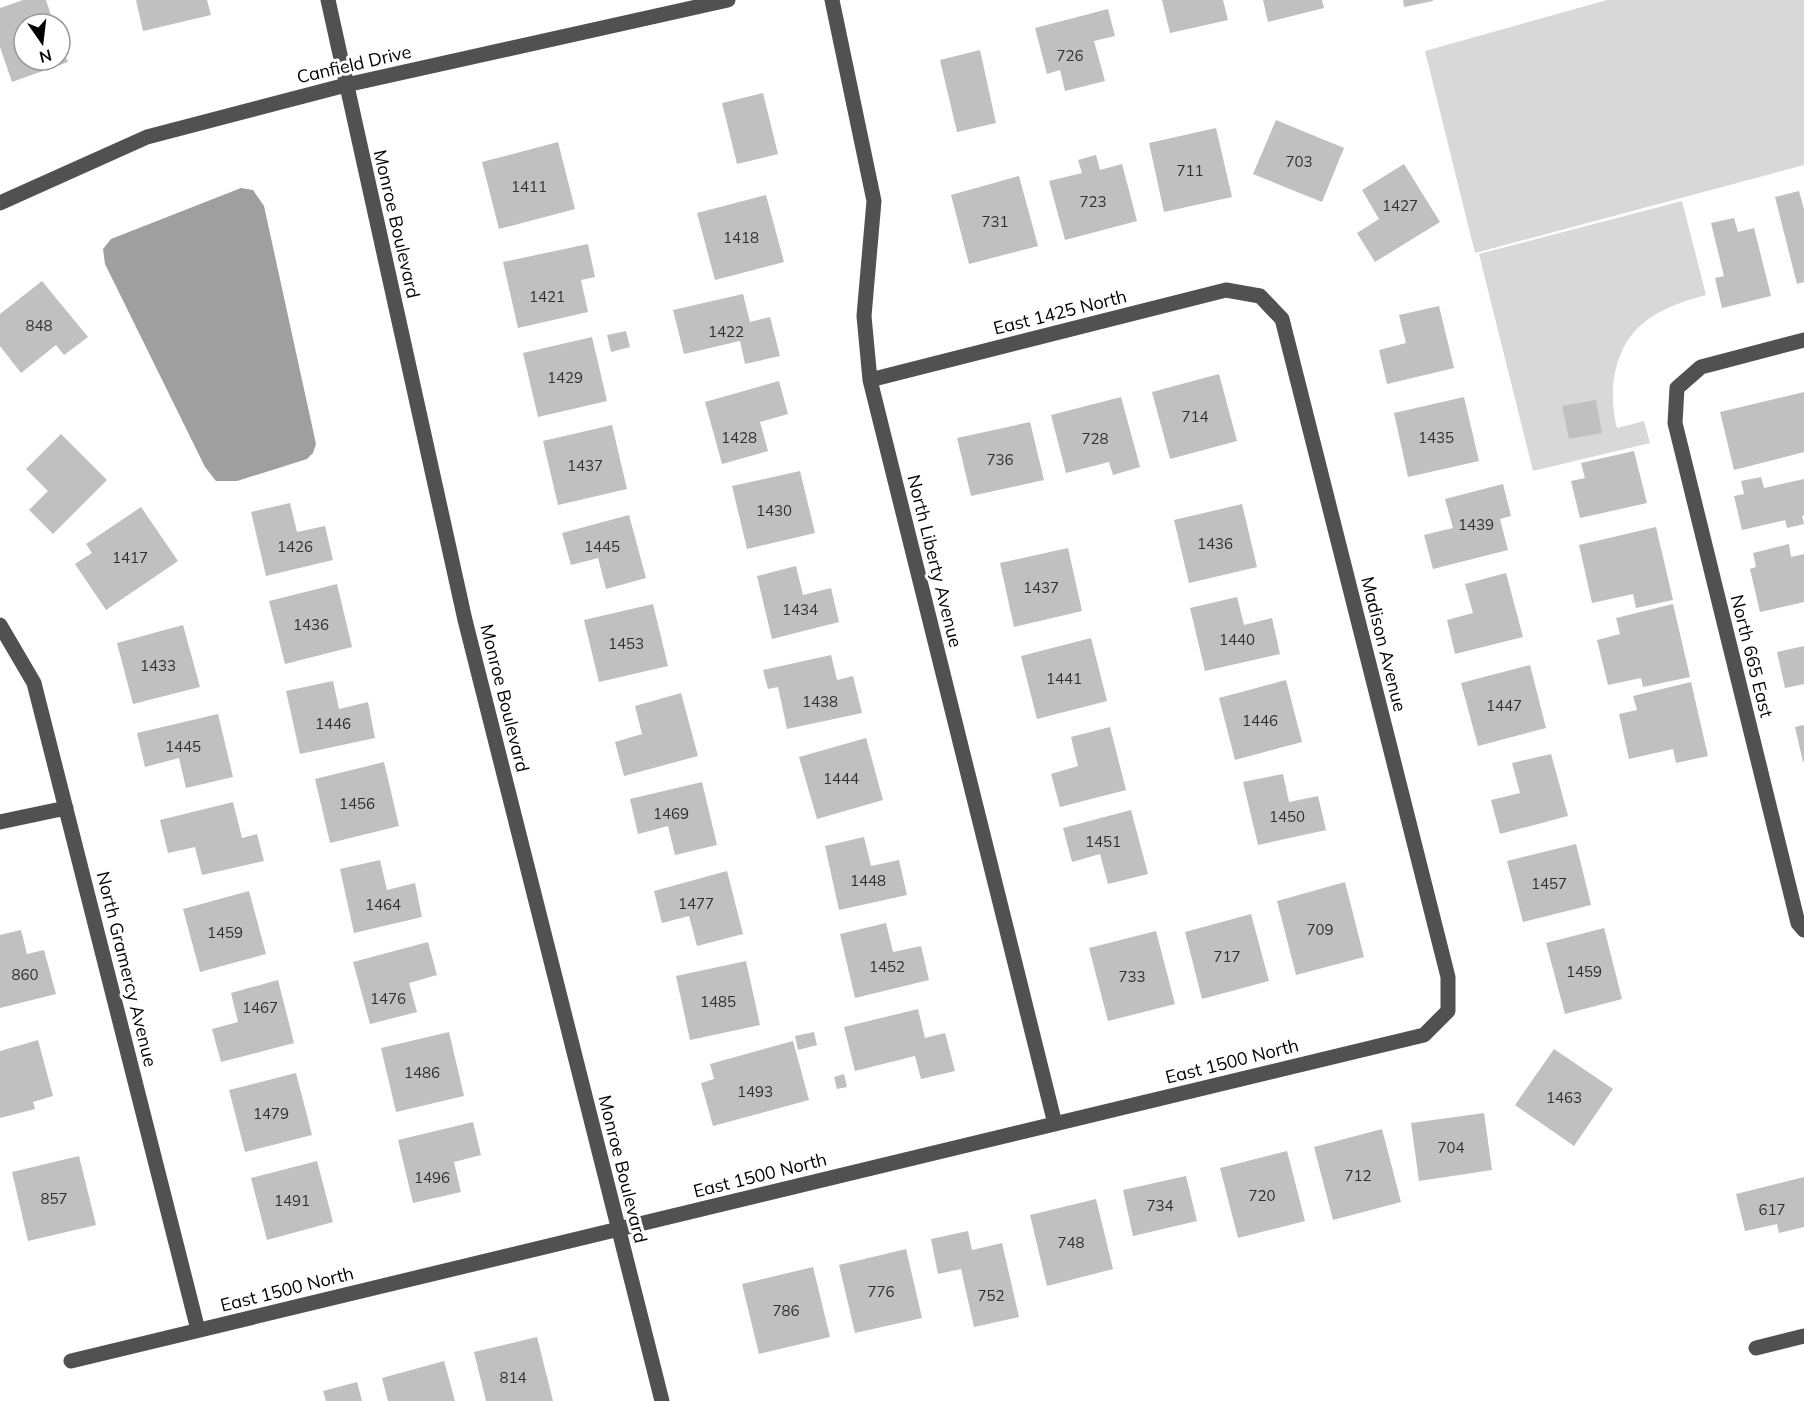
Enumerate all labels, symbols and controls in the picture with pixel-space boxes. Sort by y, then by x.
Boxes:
north arrow [12,12,72,72]
street label: Canfield Drive [295,40,413,88]
text: N [37,45,54,68]
house number: 726 [1056,46,1084,65]
street label: Monroe Boulevard [369,147,425,301]
house number: 703 [1285,152,1313,171]
house number: 711 [1176,161,1204,180]
house number: 1411 [511,177,547,196]
house number: 723 [1079,192,1107,211]
house number: 1427 [1382,196,1418,215]
house number: 731 [981,212,1009,231]
house number: 1418 [723,228,759,247]
street label: East 1425 North [991,284,1129,340]
house number: 1421 [529,287,565,306]
house number: 848 [25,316,53,335]
house number: 1422 [708,322,744,341]
house number: 1429 [547,368,583,387]
house number: 714 [1181,407,1209,426]
house number: 1428 [721,428,757,447]
house number: 1435 [1418,428,1454,447]
house number: 728 [1081,429,1109,448]
house number: 736 [986,450,1014,469]
house number: 1437 [567,456,603,475]
street label: North Liberty Avenue [902,472,968,650]
house number: 1430 [756,501,792,520]
house number: 1439 [1458,515,1494,534]
house number: 1436 [1197,534,1233,553]
house number: 1426 [277,537,313,556]
house number: 1445 [584,537,620,556]
house number: 1417 [112,548,148,567]
street label: Madison Avenue [1356,574,1412,714]
house number: 1437 [1023,578,1059,597]
street label: North 665 East [1726,592,1778,720]
house number: 1434 [782,600,818,619]
house number: 1436 [293,615,329,634]
street label: Monroe Boulevard [475,622,535,774]
house number: 1440 [1219,630,1255,649]
house number: 1453 [608,634,644,653]
house number: 1433 [140,656,176,675]
house number: 1441 [1046,669,1082,688]
house number: 1438 [802,692,838,711]
house number: 1447 [1486,696,1522,715]
house number: 1446 [1242,711,1278,730]
house number: 1446 [315,714,351,733]
house number: 1445 [165,737,201,756]
house number: 1444 [823,769,859,788]
house number: 1456 [339,794,375,813]
house number: 1469 [653,804,689,823]
house number: 1450 [1269,807,1305,826]
house number: 1451 [1085,832,1121,851]
street label: North Gramercy Avenue [92,869,162,1069]
house number: 1448 [850,871,886,890]
house number: 1457 [1531,874,1567,893]
house number: 1477 [678,894,714,913]
house number: 1464 [365,895,401,914]
house number: 709 [1306,920,1334,939]
house number: 1459 [207,923,243,942]
house number: 717 [1213,947,1241,966]
house number: 1452 [869,957,905,976]
house number: 1459 [1566,962,1602,981]
house number: 860 [11,965,39,984]
house number: 733 [1118,967,1146,986]
house number: 1476 [370,989,406,1008]
house number: 1485 [700,992,736,1011]
house number: 1467 [242,998,278,1017]
street label: East 1500 North [1163,1033,1301,1089]
house number: 1486 [404,1063,440,1082]
house number: 1493 [737,1082,773,1101]
house number: 1463 [1546,1088,1582,1107]
street label: Monroe Boulevard [593,1093,653,1245]
house number: 1479 [253,1104,289,1123]
house number: 704 [1437,1138,1465,1157]
street label: East 1500 North [691,1147,829,1203]
house number: 712 [1344,1166,1372,1185]
house number: 1496 [414,1168,450,1187]
house number: 720 [1248,1186,1276,1205]
house number: 857 [40,1189,68,1208]
house number: 1491 [274,1191,310,1210]
house number: 734 [1146,1196,1174,1215]
house number: 617 [1758,1200,1786,1219]
house number: 748 [1057,1233,1085,1252]
street label: East 1500 North [218,1261,356,1317]
house number: 776 [867,1282,895,1301]
house number: 752 [977,1286,1005,1305]
house number: 786 [772,1301,800,1320]
house number: 814 [499,1368,527,1387]

